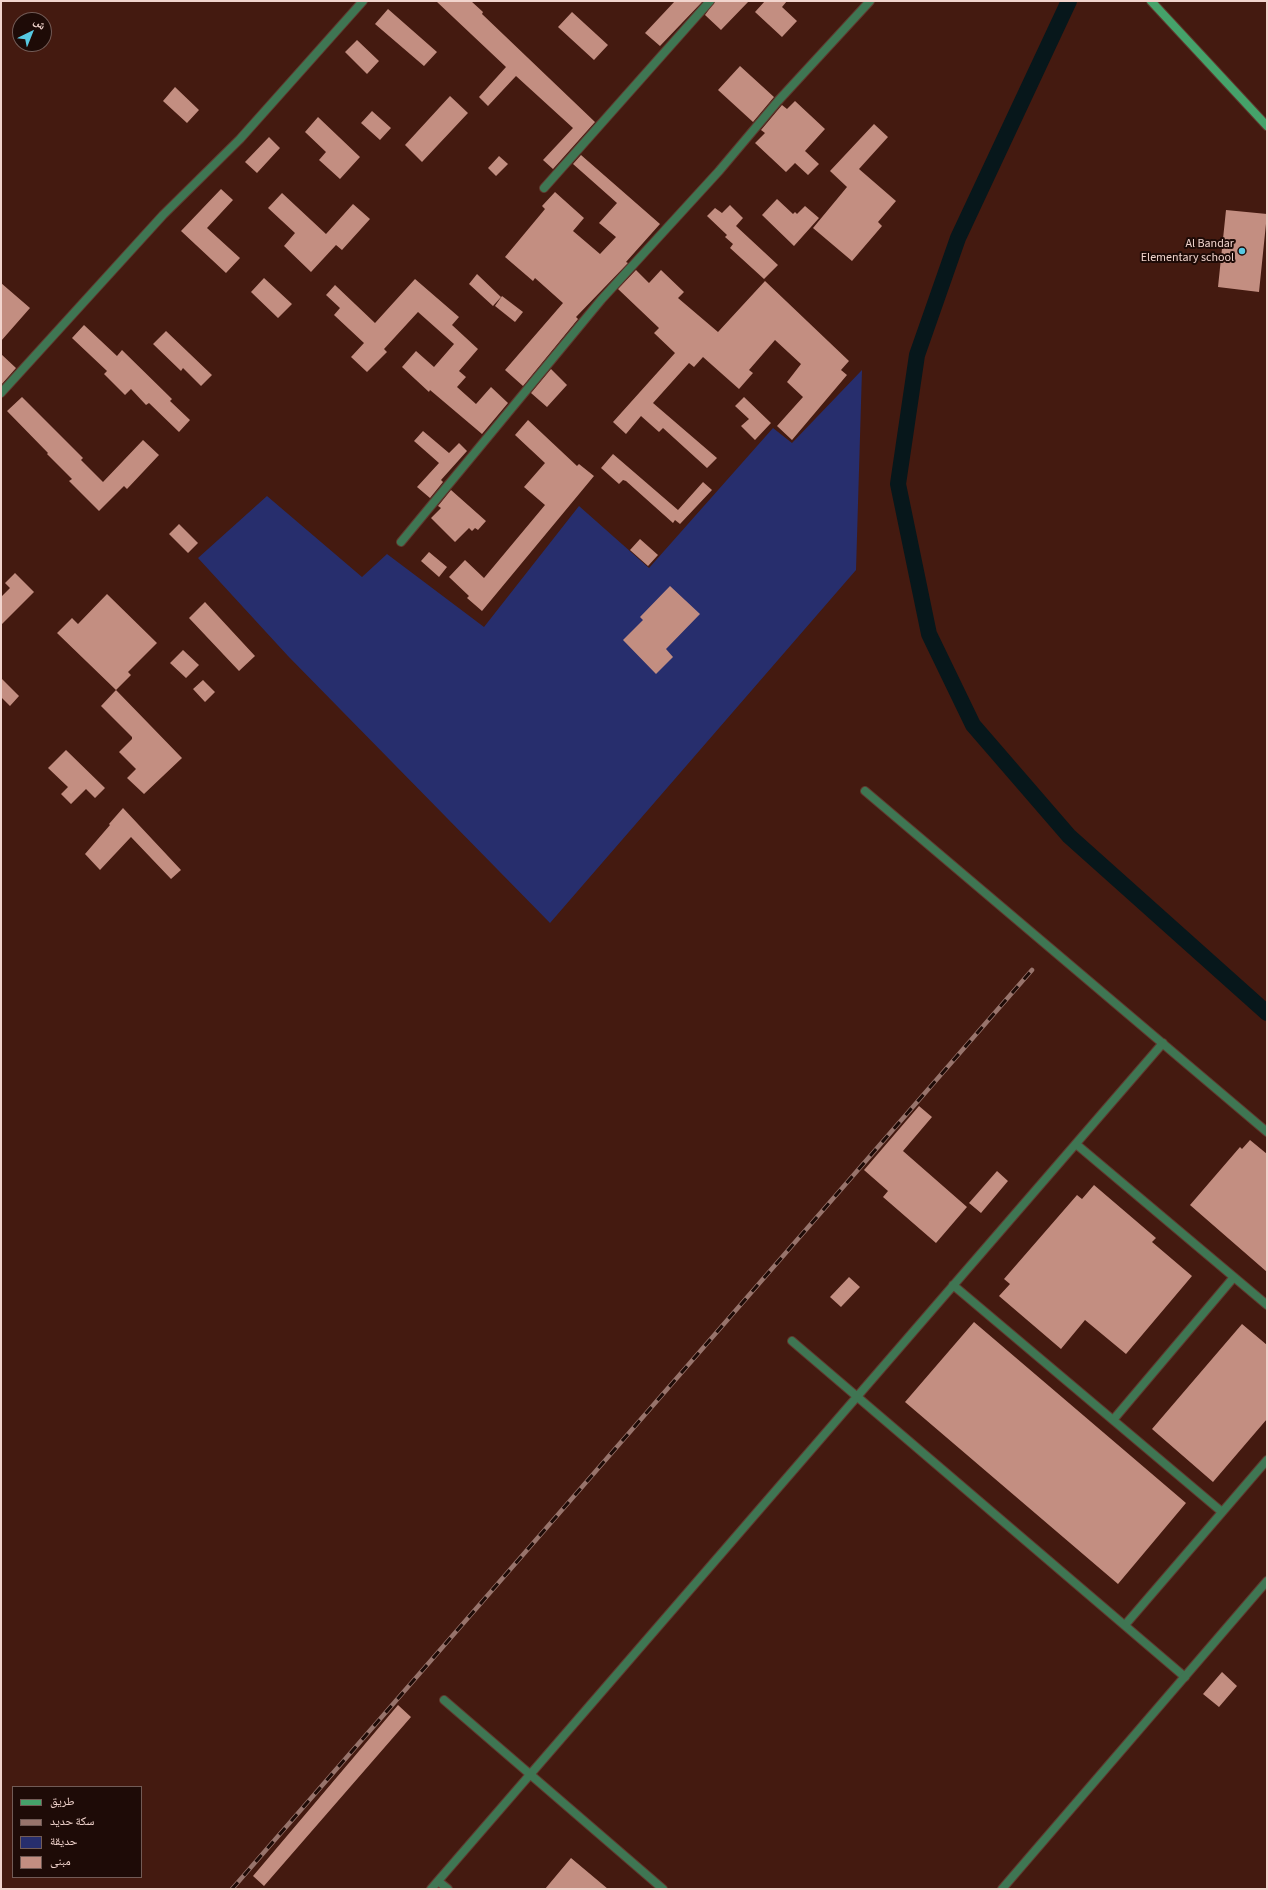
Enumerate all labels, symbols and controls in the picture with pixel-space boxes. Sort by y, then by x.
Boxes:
north arrow [12,12,52,52]
text: ش [30,14,49,33]
place label: Al Bandar Elementary school [1141,237,1234,265]
marker: Al Bandar Elementary school [1237,246,1247,256]
legend [12,1786,142,1878]
text: طريق [50,1793,75,1810]
text: سكة حديد [50,1813,94,1830]
text: حديقة [50,1833,78,1850]
text: مبنى [50,1853,71,1870]

